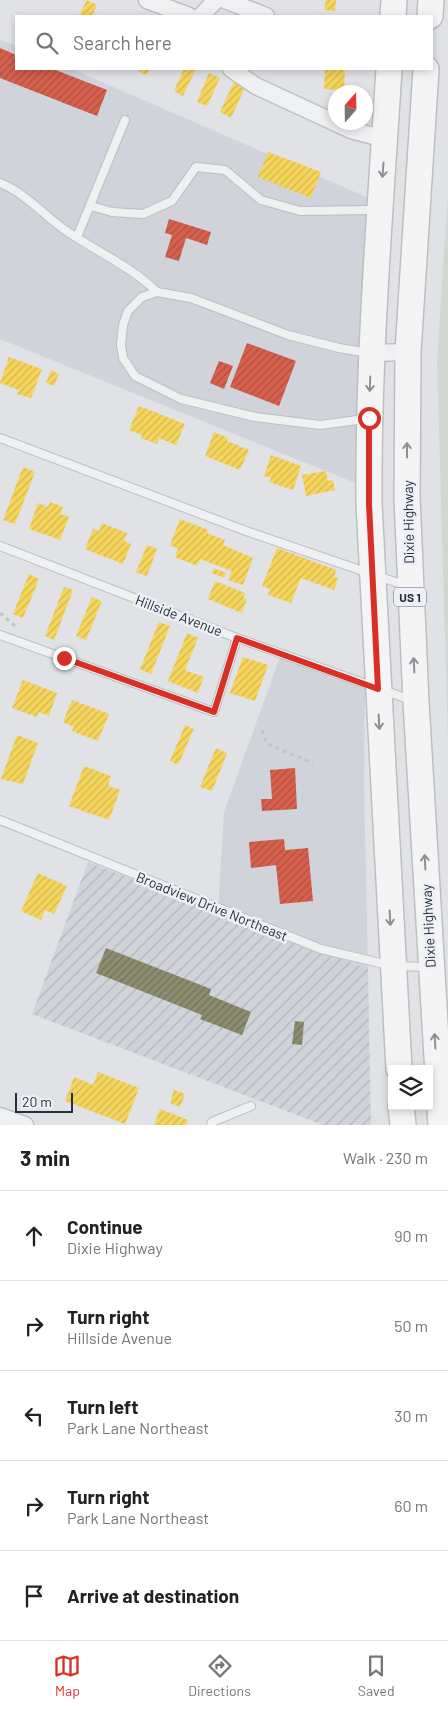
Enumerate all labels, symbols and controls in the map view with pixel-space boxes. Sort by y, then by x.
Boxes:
search box [15,15,433,70]
icon: search [33,29,61,57]
text: Search here [73,31,172,54]
north arrow [328,85,373,130]
one-way arrow [378,162,387,178]
one-way arrow [365,376,375,392]
route start [358,407,381,430]
one-way arrow [402,442,412,458]
street label: Dixie Highway [399,479,417,564]
road number: US 1 [394,588,426,606]
street label: Hillside Avenue [133,591,225,639]
route end [53,647,76,670]
one-way arrow [409,657,418,673]
one-way arrow [375,713,384,729]
one-way arrow [420,854,429,870]
street label: Broadview Drive Northeast [134,868,290,944]
street label: Dixie Highway [417,883,439,968]
one-way arrow [386,909,395,925]
one-way arrow [430,1034,439,1050]
map controls [388,1065,433,1110]
button: layers [388,1065,433,1110]
scale bar [15,1090,72,1113]
text: 20 m [22,1093,52,1110]
text: 3 min [20,1145,70,1170]
text: Walk · 230 m [343,1148,428,1167]
text: Continue [67,1215,143,1238]
icon: ahead [20,1222,48,1250]
text: 90 m [394,1226,428,1245]
text: Dixie Highway [67,1238,163,1257]
text: Turn right [67,1305,149,1328]
icon: right [20,1312,48,1340]
text: 50 m [394,1316,428,1335]
text: Hillside Avenue [67,1328,172,1347]
text: Turn left [67,1395,138,1418]
icon: left [20,1402,48,1430]
text: 30 m [394,1406,428,1425]
text: Park Lane Northeast [67,1418,209,1437]
text: Turn right [67,1485,149,1508]
icon: right [20,1492,48,1520]
text: 60 m [394,1496,428,1515]
text: Park Lane Northeast [67,1508,209,1527]
icon: arrive [20,1582,48,1610]
text: Arrive at destination [67,1584,239,1607]
tab: Map [53,1652,81,1699]
tab: Directions [188,1652,251,1699]
tab: Saved [358,1652,395,1699]

